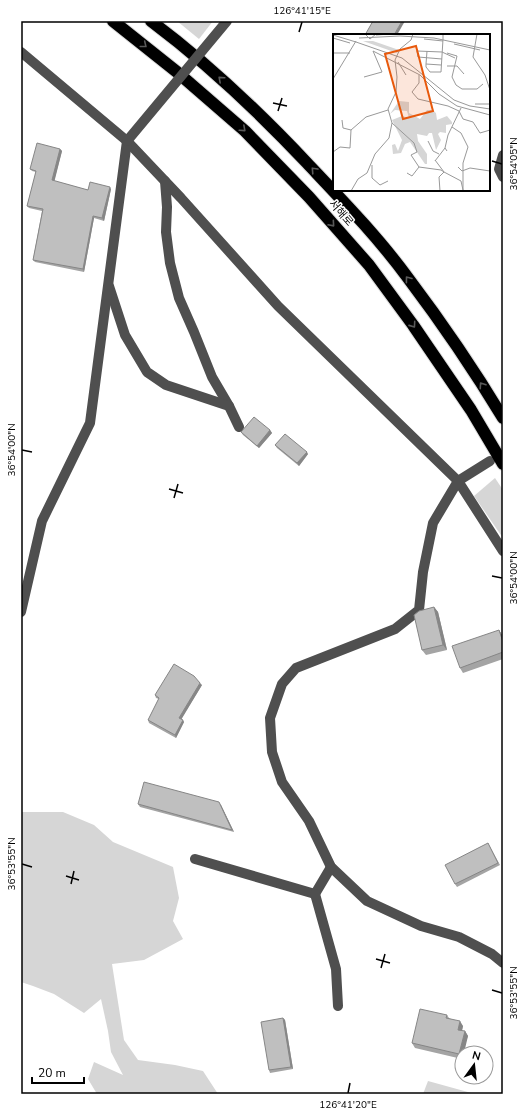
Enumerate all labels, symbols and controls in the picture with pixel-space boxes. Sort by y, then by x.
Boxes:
text: 126°41'15"E [273,4,331,18]
inset map [333,34,490,191]
one-way arrow [139,41,146,48]
one-way arrow [218,76,226,83]
one-way arrow [238,125,246,132]
text: 36°54'05"N [507,137,521,191]
one-way arrow [311,167,318,175]
street label: 서해로 [325,197,357,229]
one-way arrow [328,219,335,226]
one-way arrow [406,276,413,283]
one-way arrow [408,321,415,328]
one-way arrow [480,382,487,389]
text: 36°54'00"N [5,423,19,477]
text: 36°54'00"N [507,551,521,605]
text: 36°53'55"N [5,837,19,891]
text: 36°53'55"N [507,966,521,1020]
north arrow [454,1045,494,1085]
text: N [471,1048,482,1064]
scale bar [32,1059,84,1085]
text: 20 m [38,1065,66,1081]
text: 126°41'20"E [319,1098,377,1112]

